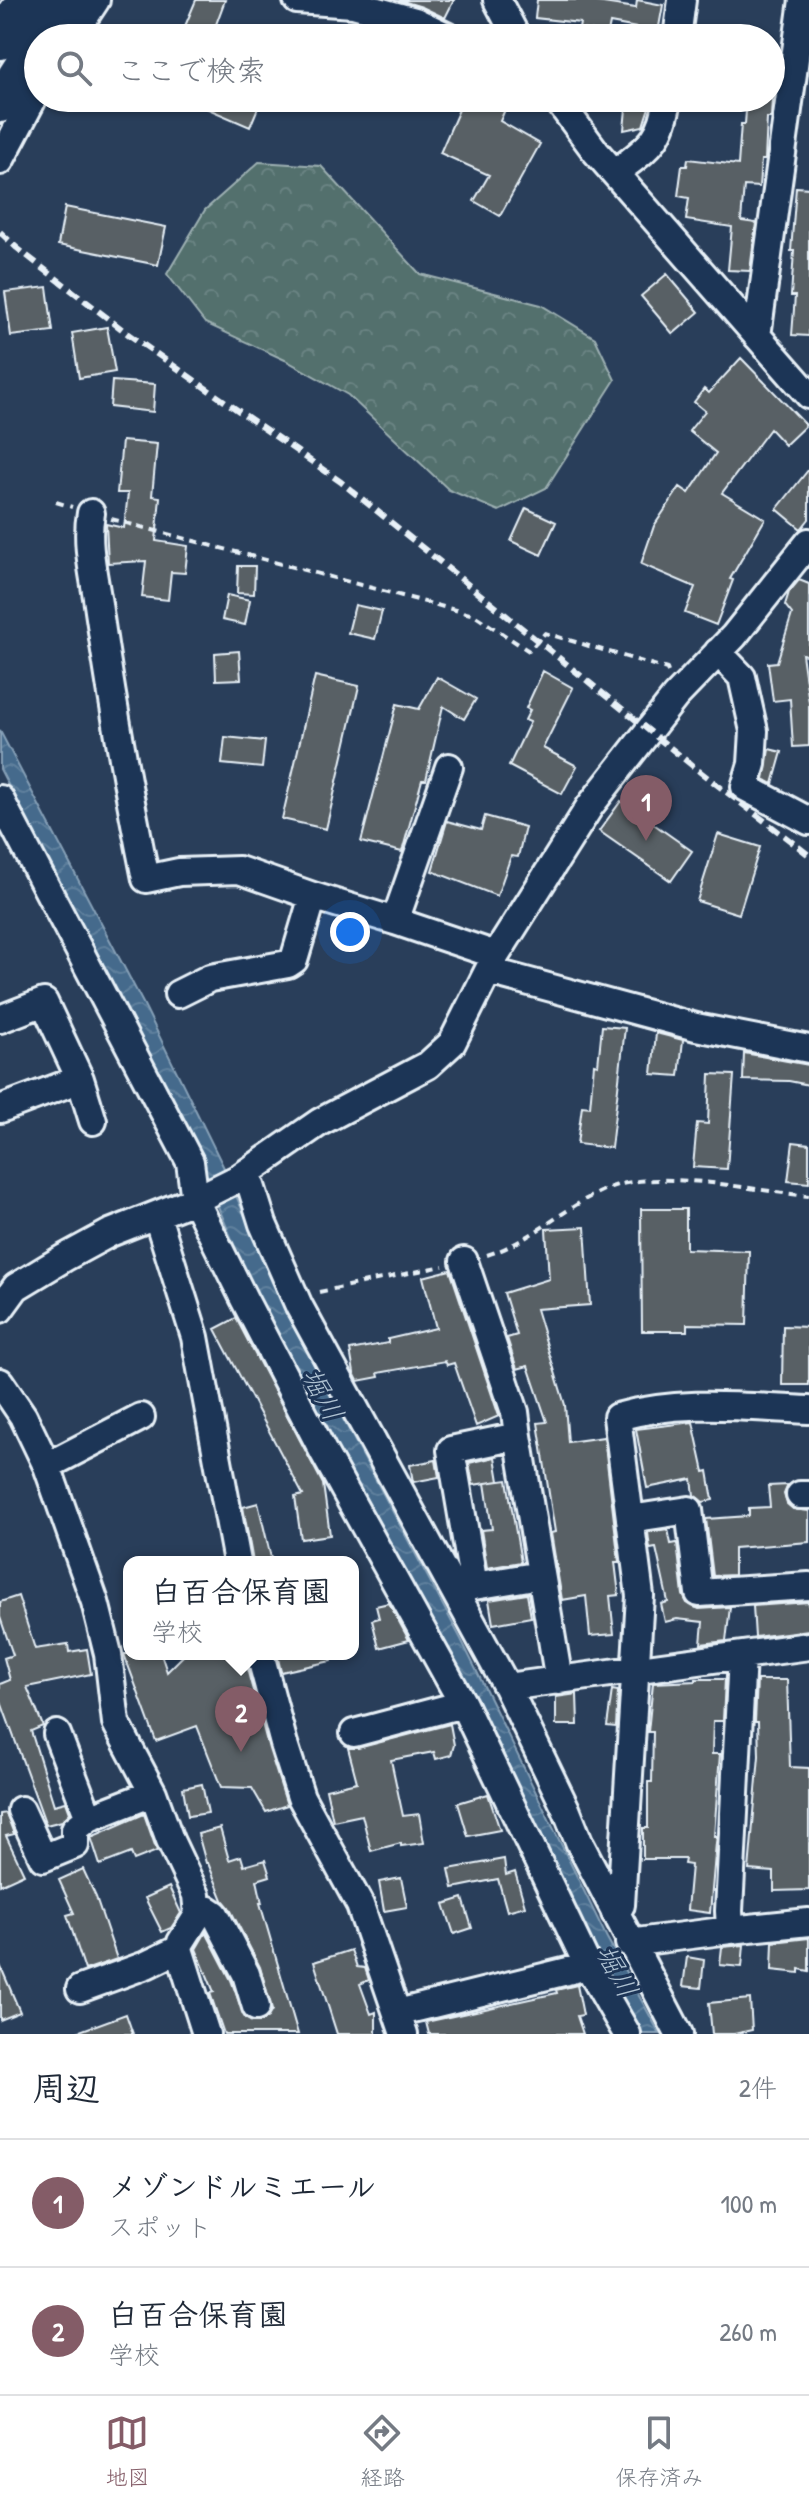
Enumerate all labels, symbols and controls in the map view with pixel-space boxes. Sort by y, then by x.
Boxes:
search box [24,24,785,112]
icon: search [52,46,96,90]
text: ここで検索 [116,50,266,90]
pin: 1 [620,775,672,841]
your location [330,912,370,952]
water label: 堀川 [293,1360,353,1428]
popup [123,1556,359,1660]
text: 白百合保育園 [151,1571,331,1611]
text: 学校 [151,1614,203,1649]
pin: 2 [215,1686,267,1752]
water label: 堀川 [587,1937,647,2005]
text: 周辺 [32,2065,100,2111]
text: 2件 [739,2070,777,2105]
text: メゾンドルミエール [108,2166,376,2206]
text: 1 [53,2186,63,2221]
text: 100 m [721,2186,777,2221]
text: スポット [108,2209,212,2244]
text: 白百合保育園 [108,2294,288,2334]
text: 2 [52,2314,64,2349]
text: 260 m [719,2314,777,2349]
text: 学校 [108,2337,160,2372]
tab: 地図 [105,2411,150,2492]
tab: 経路 [360,2411,405,2492]
tab: 保存済み [615,2411,704,2492]

